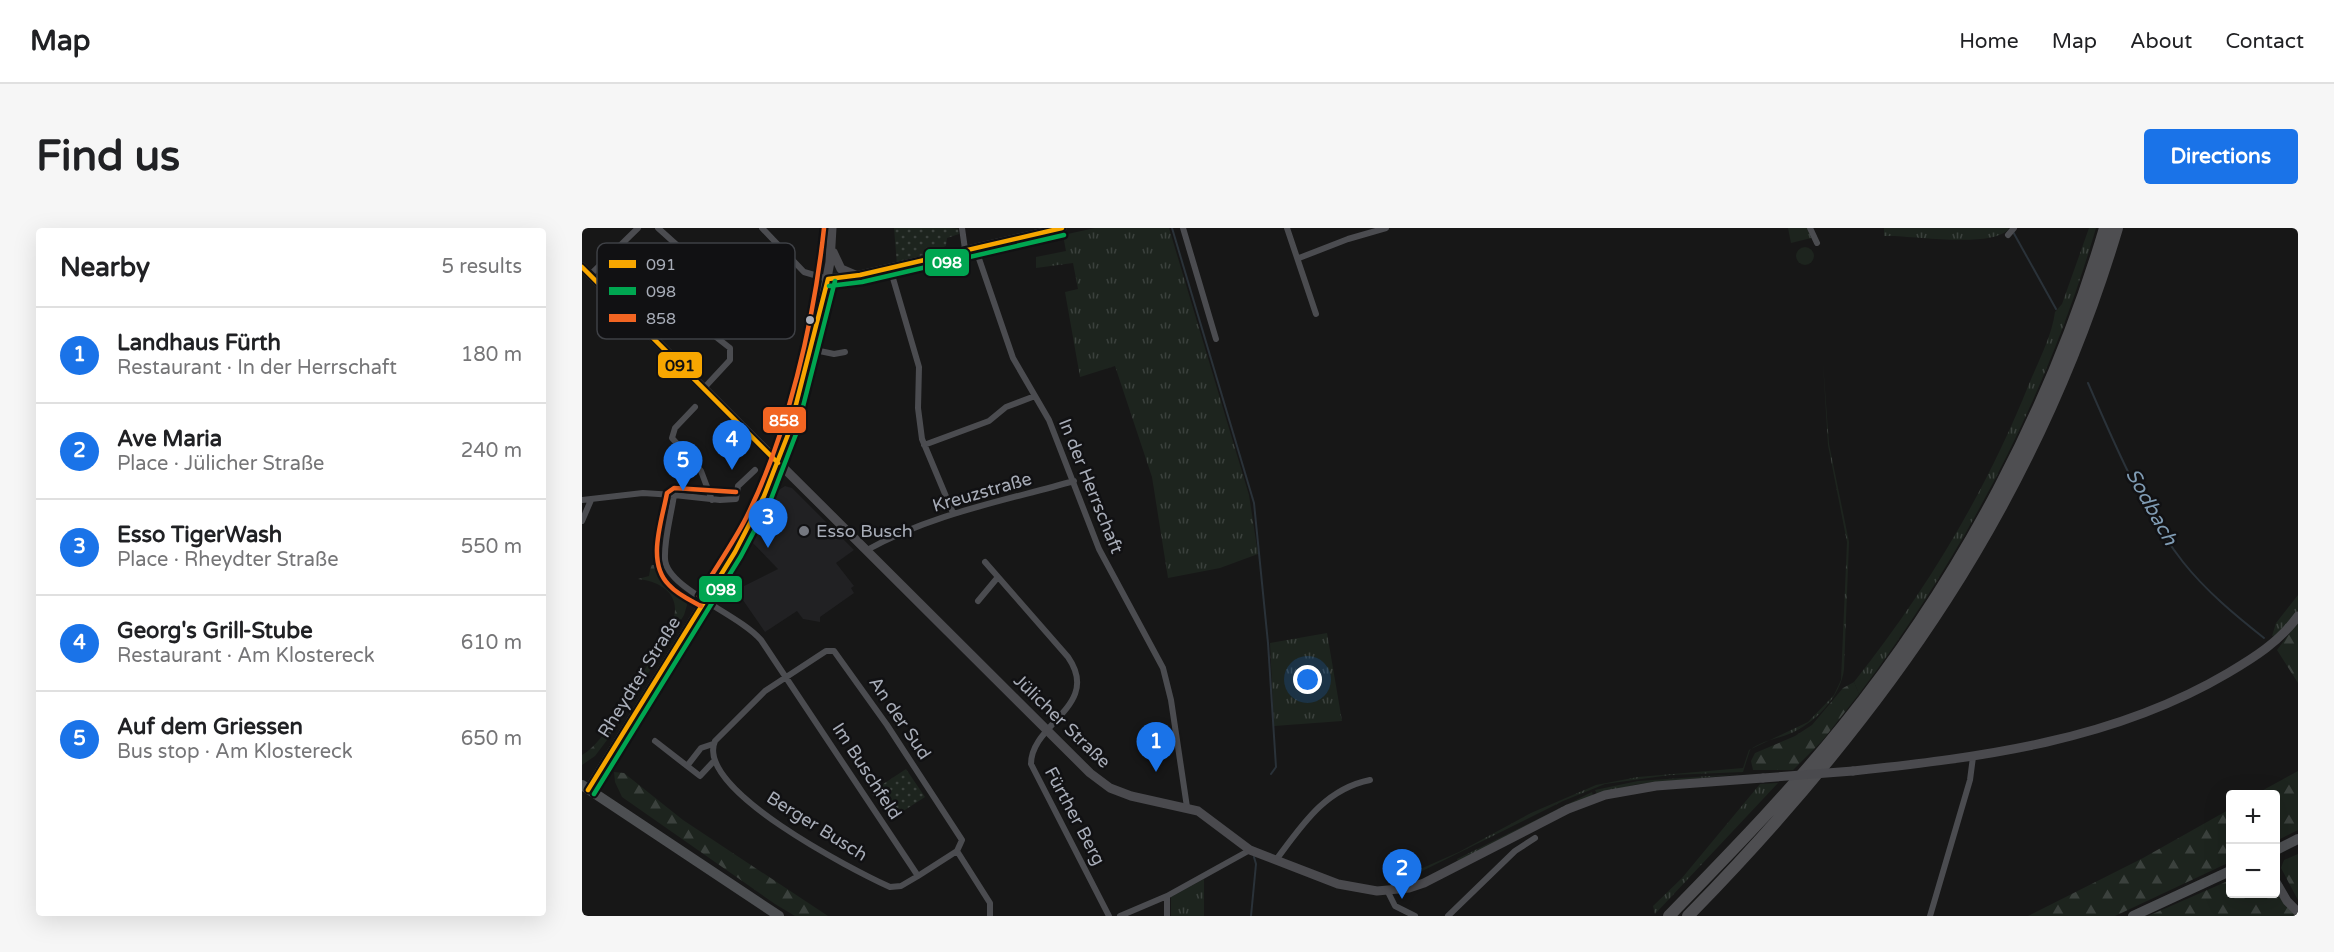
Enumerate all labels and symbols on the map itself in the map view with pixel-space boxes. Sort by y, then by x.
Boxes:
legend [597,243,795,339]
line badge: 098 [924,248,970,277]
text: 098 [932,253,962,273]
text: 091 [646,255,676,275]
text: 098 [646,282,676,302]
text: 858 [646,309,676,329]
unlabelled marker [804,314,816,326]
line badge: 091 [657,351,703,379]
text: 091 [665,356,695,376]
line badge: 858 [762,406,807,434]
text: 858 [769,411,799,431]
street label: In der Herrschaft [1054,415,1128,557]
pin: 4 [712,420,752,470]
pin: 5 [664,442,702,491]
water label: Sodbach [2120,465,2182,550]
street label: Kreuzstraße [930,467,1034,517]
pin: 3 [748,498,788,548]
place label: Esso Busch [816,520,913,542]
marker: Esso Busch [797,524,811,538]
line badge: 098 [698,575,743,603]
text: 098 [706,580,736,600]
street label: Rheydter Straße [593,612,685,742]
your location [1293,665,1322,694]
street label: Jülicher Straße [1009,669,1115,773]
street label: An der Sud [864,672,936,764]
street label: Im Buschfeld [828,719,906,823]
pin: 1 [1136,722,1176,772]
street label: Fürther Berg [1040,763,1110,869]
street label: Berger Busch [762,786,872,866]
pin: 2 [1382,850,1422,899]

